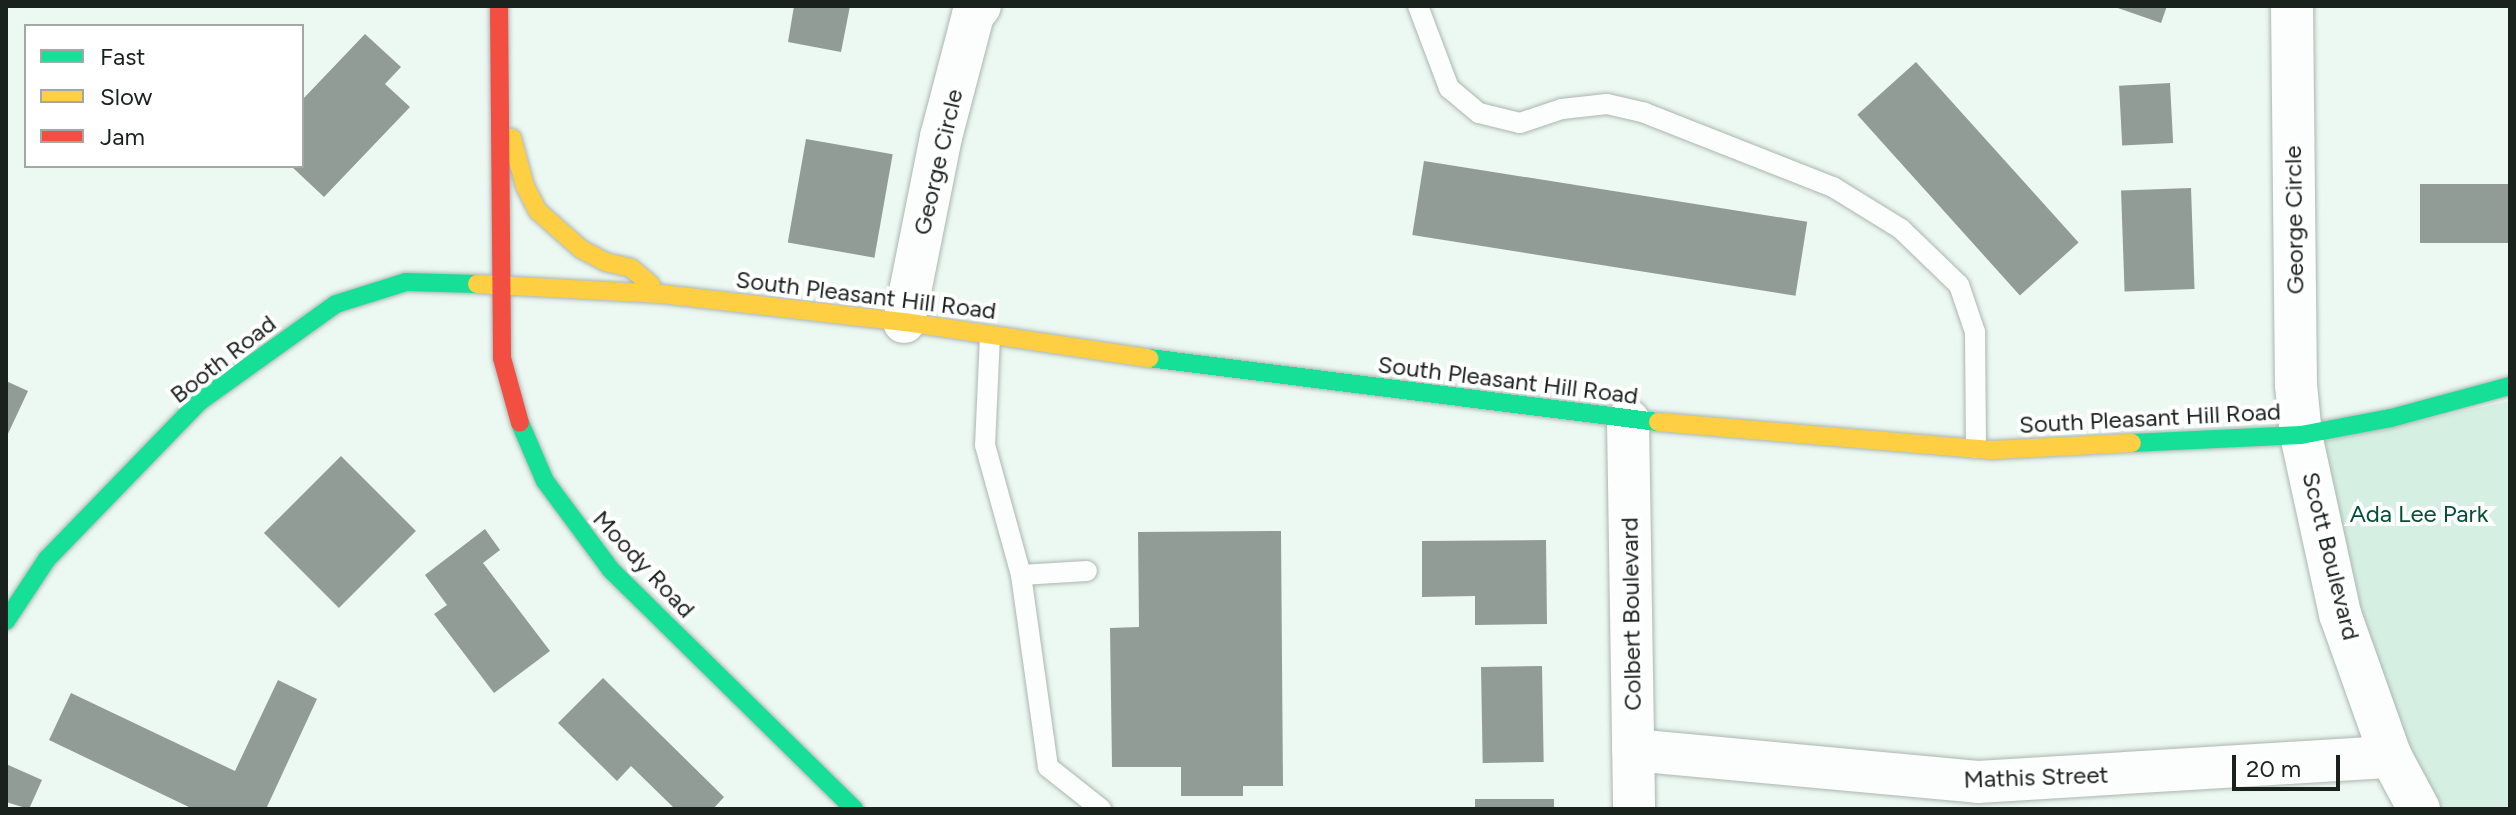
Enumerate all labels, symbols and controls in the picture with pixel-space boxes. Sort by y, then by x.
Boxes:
legend [24,24,304,168]
text: Fast [100,42,145,71]
text: Slow [100,82,152,111]
street label: George Circle [907,86,969,238]
text: Jam [100,122,145,151]
street label: George Circle [2278,145,2310,295]
street label: South Pleasant Hill Road [734,265,998,325]
street label: Booth Road [164,309,282,409]
street label: South Pleasant Hill Road [1376,350,1640,410]
street label: South Pleasant Hill Road [2018,397,2282,439]
street label: Scott Boulevard [2296,469,2366,643]
park label: Ada Lee Park [2350,500,2488,528]
street label: Moody Road [587,504,701,624]
street label: Colbert Boulevard [1615,517,1647,711]
scale bar [2236,739,2344,789]
text: 20 m [2246,754,2301,783]
street label: Mathis Street [1963,760,2109,794]

